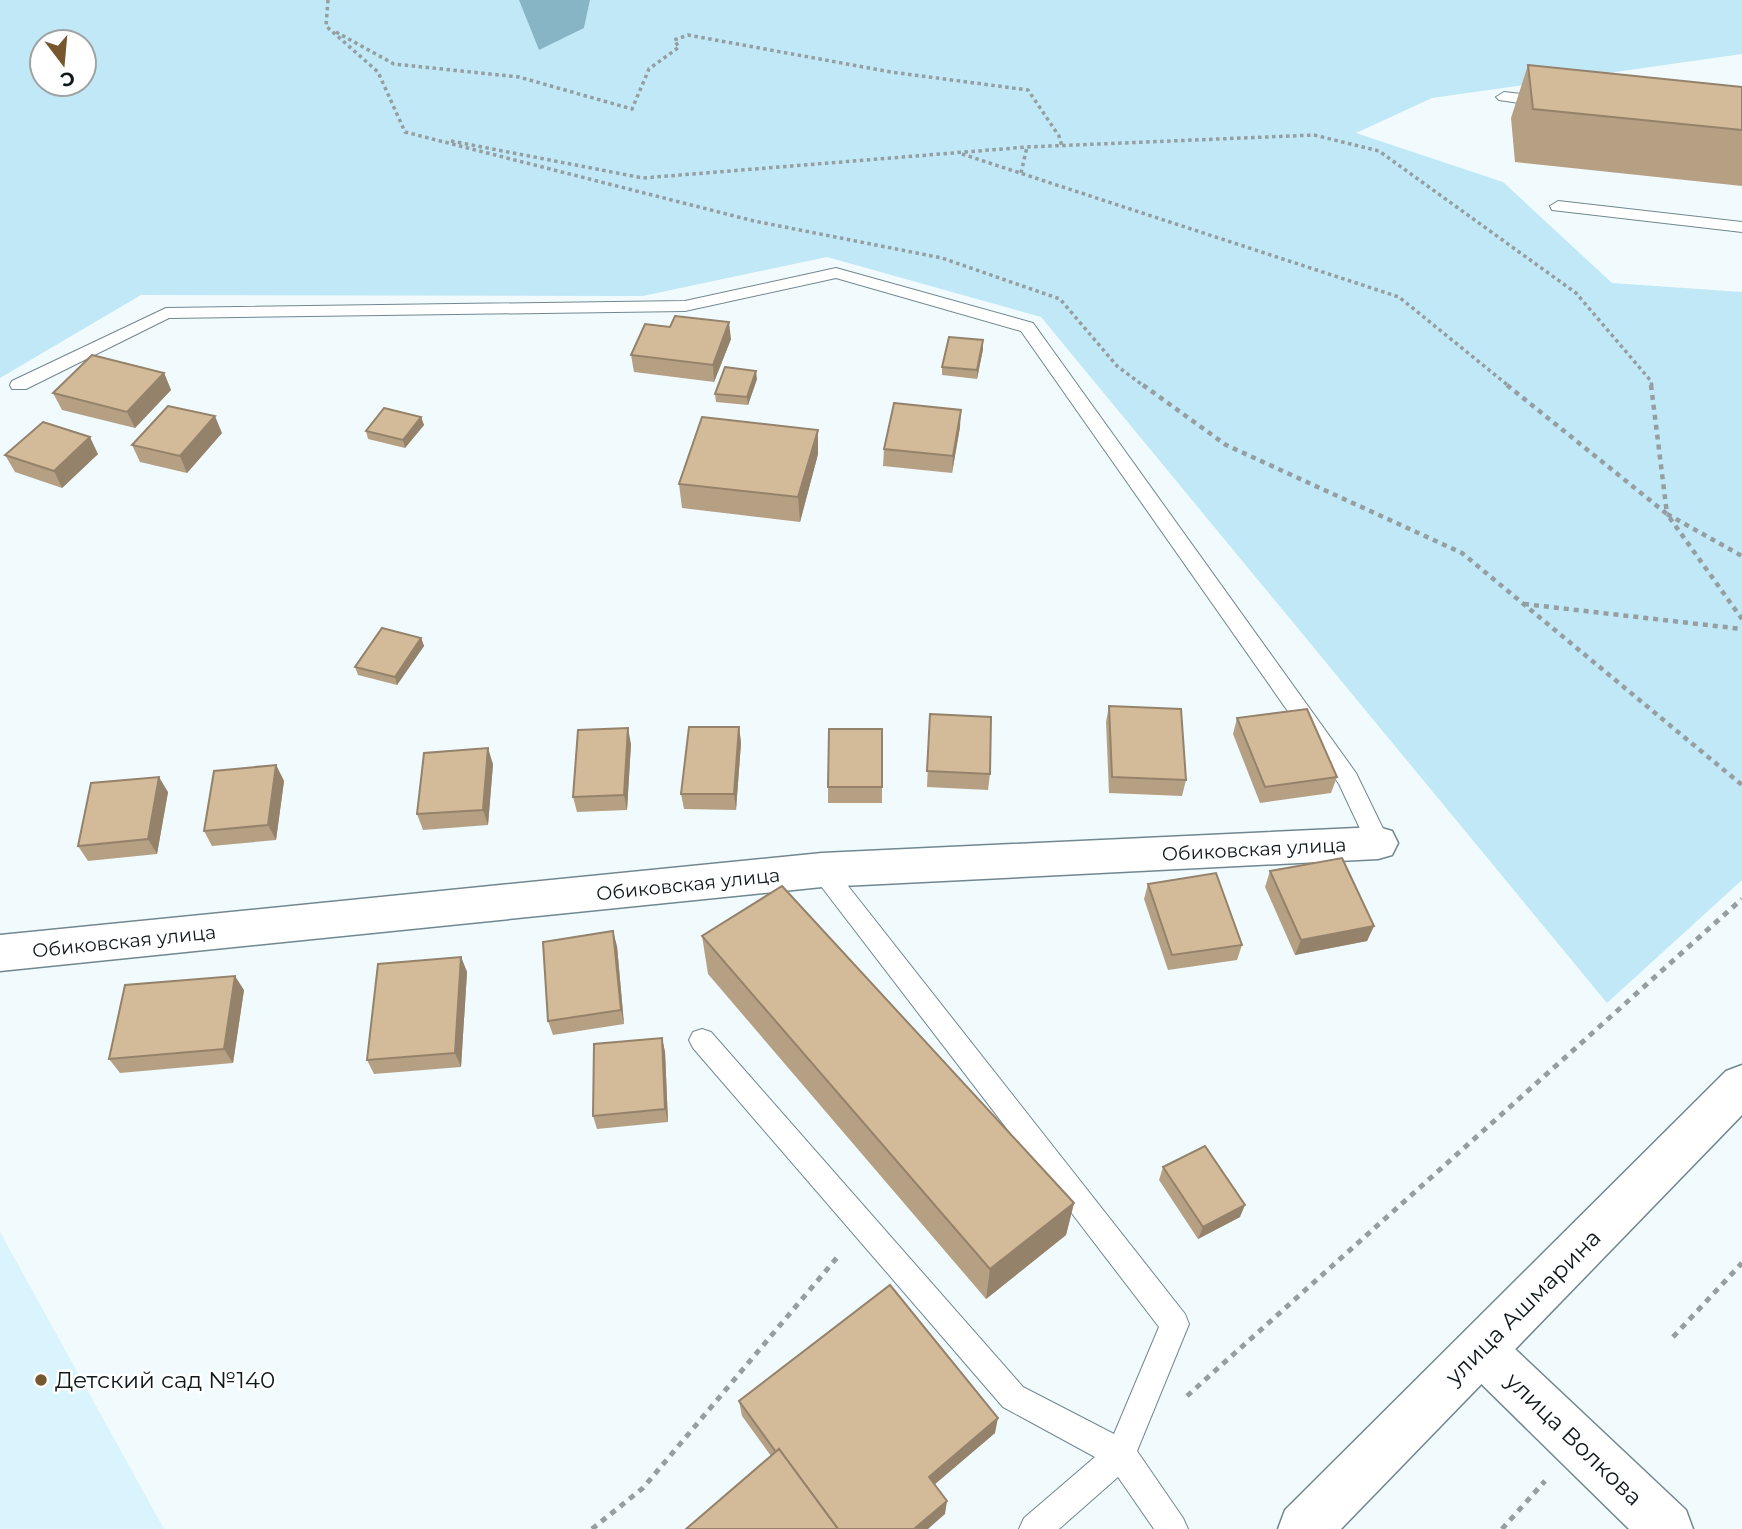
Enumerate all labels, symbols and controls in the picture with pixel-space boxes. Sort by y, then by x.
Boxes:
north arrow [28,28,98,98]
text: С [58,66,77,92]
street label: Обиковская улица [1161,833,1347,866]
street label: Обиковская улица [595,863,781,906]
street label: Обиковская улица [31,920,217,963]
street label: улица Ашмарина [1439,1223,1607,1391]
place label: Детский сад №140 [55,1366,275,1394]
street label: улица Волкова [1499,1366,1648,1511]
marker: Детский сад №140 [33,1372,49,1388]

